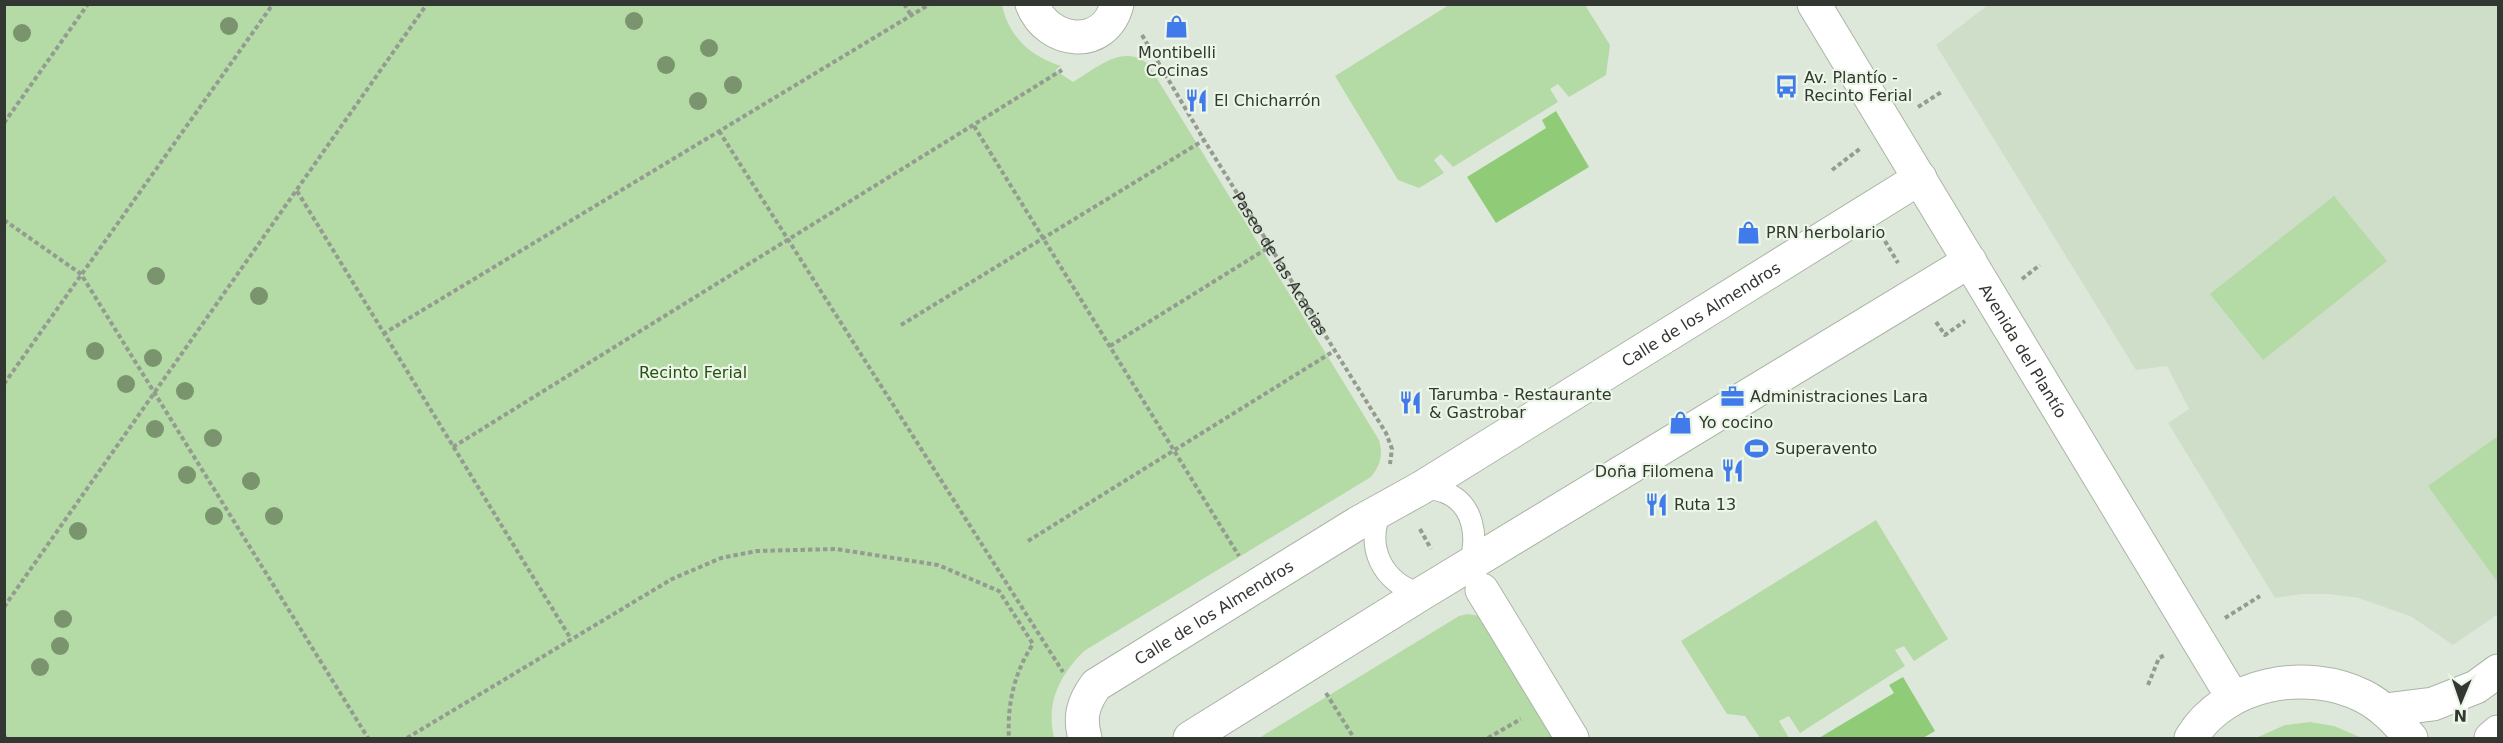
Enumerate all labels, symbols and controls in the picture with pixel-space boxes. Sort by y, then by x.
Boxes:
shop icon: Montibelli Cocinas [1164,14,1190,40]
place label: Montibelli Cocinas [1138,43,1216,80]
place label: Av. Plantío - Recinto Ferial [1804,68,1912,105]
bus stop icon: Av. Plantío - Recinto Ferial [1773,73,1799,99]
restaurant icon: El Chicharrón [1183,87,1209,113]
place label: El Chicharrón [1214,91,1321,110]
street label: Paseo de las Acacias [1228,188,1332,339]
shop icon: PRN herbolario [1735,219,1761,245]
place label: PRN herbolario [1766,223,1885,242]
street label: Calle de los Almendros [1618,258,1784,371]
street label: Avenida del Plantío [1975,281,2071,421]
park label: Recinto Ferial [639,363,747,382]
office icon: Administraciones Lara [1719,383,1745,409]
place label: Tarumba - Restaurante & Gastrobar [1428,385,1612,422]
place label: Administraciones Lara [1750,387,1928,406]
restaurant icon: Tarumba - Restaurante & Gastrobar [1398,390,1424,416]
shop icon: Yo cocino [1668,409,1694,435]
place label: Yo cocino [1698,413,1773,432]
sports icon: Superavento [1744,435,1770,461]
place label: Superavento [1775,439,1877,458]
restaurant icon: Doña Filomena [1719,458,1745,484]
place label: Doña Filomena [1595,462,1714,481]
restaurant icon: Ruta 13 [1643,491,1669,517]
place label: Ruta 13 [1674,495,1736,514]
street label: Calle de los Almendros [1131,556,1297,669]
north arrow [2431,671,2491,731]
text: N [2453,706,2468,725]

